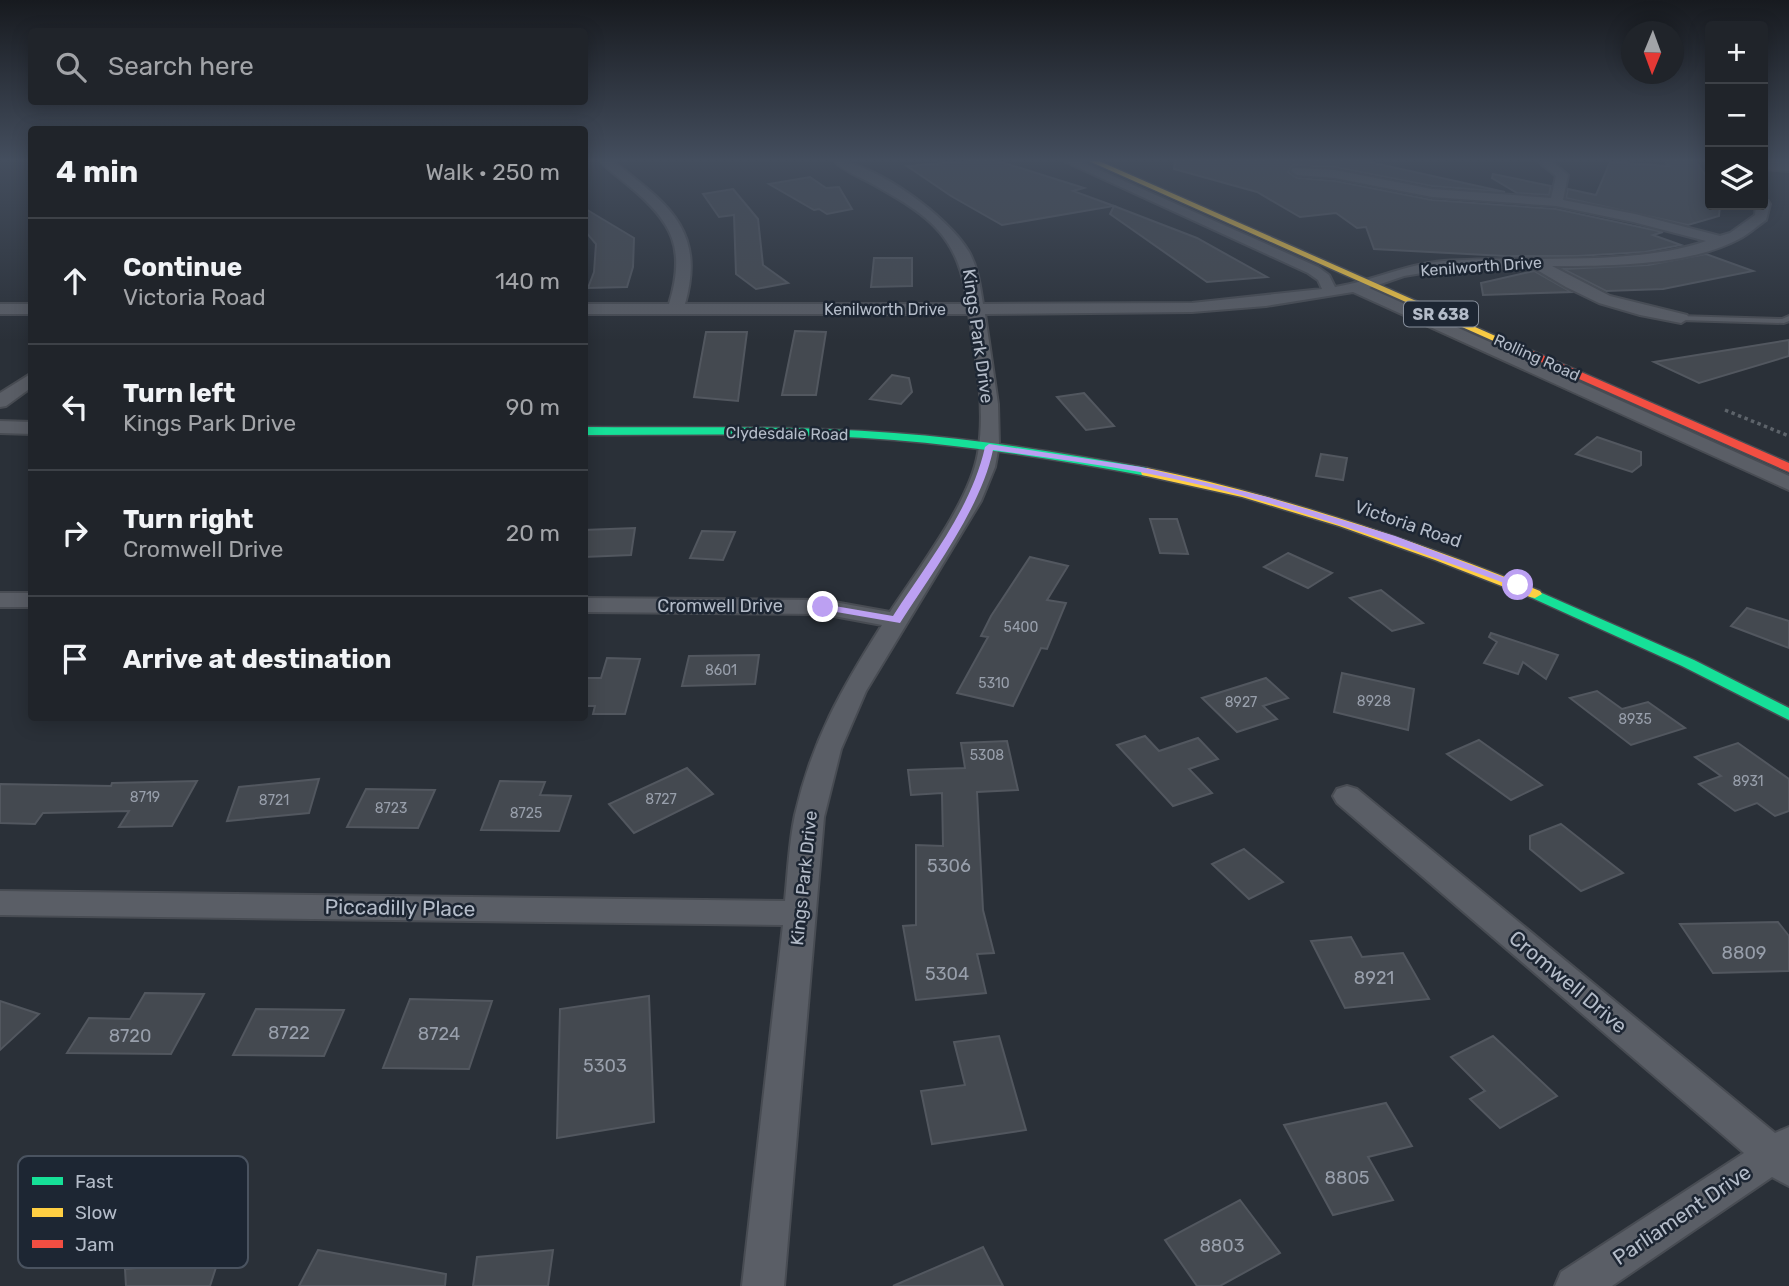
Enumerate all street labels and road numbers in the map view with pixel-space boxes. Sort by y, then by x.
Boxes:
street label: Kenilworth Drive [1420,253,1543,280]
street label: Kings Park Drive [958,267,998,405]
street label: Kenilworth Drive [824,300,946,319]
road number: SR 638 [1404,302,1478,326]
street label: Rolling Road [1491,330,1583,385]
street label: Clydesdale Road [725,423,849,444]
street label: Victoria Road [1352,495,1464,553]
street label: Cromwell Drive [657,595,783,617]
street label: Kings Park Drive [786,810,822,946]
street label: Piccadilly Place [324,894,476,921]
street label: Cromwell Drive [1504,925,1632,1038]
street label: Parliament Drive [1608,1159,1756,1270]

